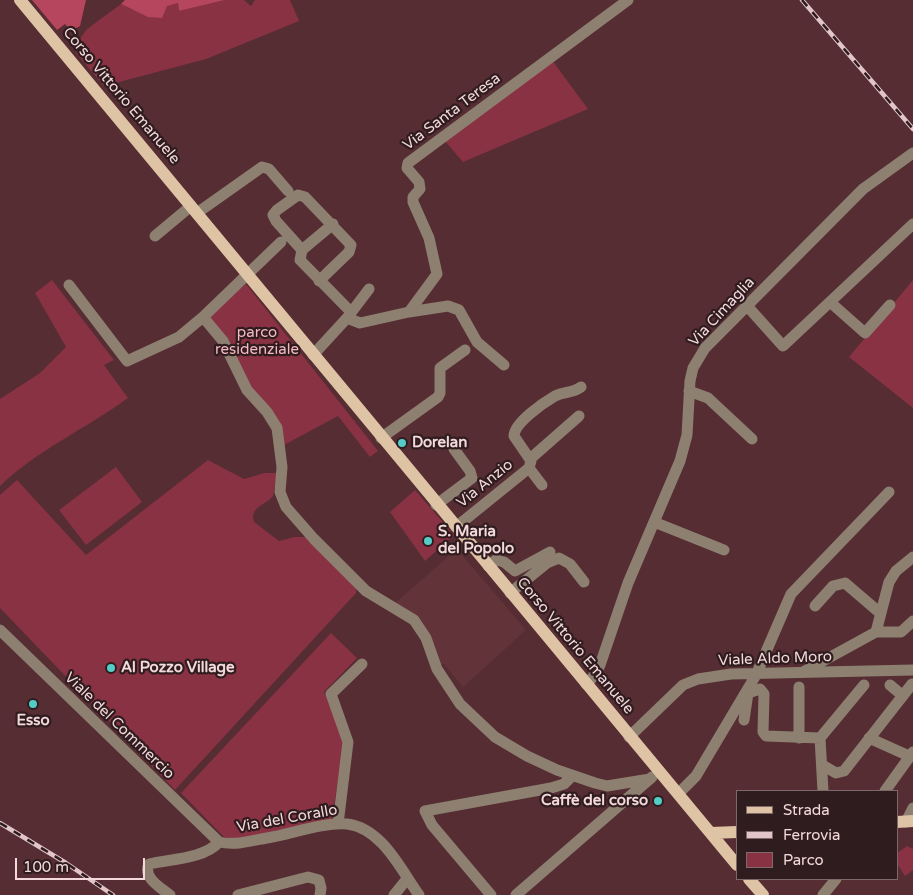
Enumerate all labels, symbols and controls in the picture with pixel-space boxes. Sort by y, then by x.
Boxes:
street label: Corso Vittorio Emanuele [59,24,183,168]
street label: Via Santa Teresa [400,70,504,154]
street label: Via Cimaglia [685,274,759,350]
park label: parco residenziale [215,324,299,359]
place label: Dorelan [412,434,467,452]
marker: Dorelan [396,437,408,449]
street label: Via Anzio [453,456,517,512]
place label: S. Maria del Popolo [438,523,514,558]
marker: S. Maria del Popolo [422,535,434,547]
street label: Corso Vittorio Emanuele [513,574,637,718]
street label: Viale Aldo Moro [718,648,832,670]
place label: Al Pozzo Village [121,659,235,677]
marker: Al Pozzo Village [105,662,117,674]
street label: Viale del Commercio [60,669,178,783]
marker: Esso [27,698,39,710]
place label: Esso [17,712,49,730]
legend [736,790,898,880]
place label: Caffè del corso [541,792,648,810]
marker: Caffè del corso [652,795,664,807]
street label: Via del Corallo [235,801,339,837]
text: Strada [783,801,830,819]
text: Ferrovia [783,826,840,844]
scale bar [18,848,148,880]
text: Parco [783,851,824,869]
text: 100 m [23,858,69,876]

